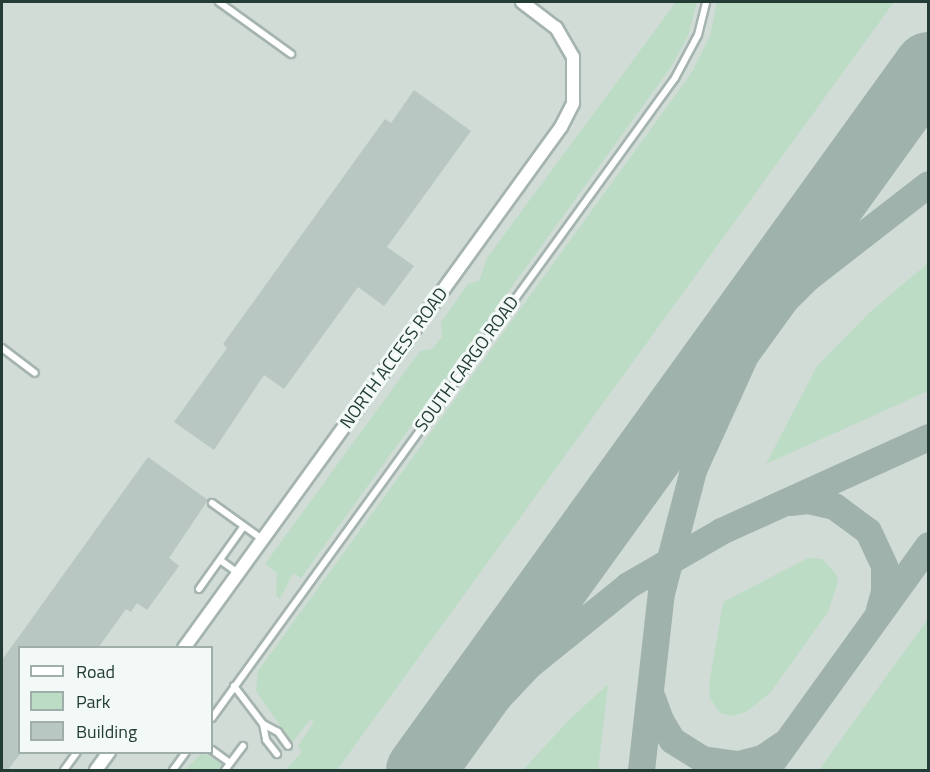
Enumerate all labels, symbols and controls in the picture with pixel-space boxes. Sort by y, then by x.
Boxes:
street label: NORTH ACCESS ROAD [336,283,452,433]
street label: SOUTH CARGO ROAD [411,292,523,436]
legend [18,646,213,754]
text: Road [76,658,115,685]
text: Park [76,688,110,715]
text: Building [76,718,137,745]

